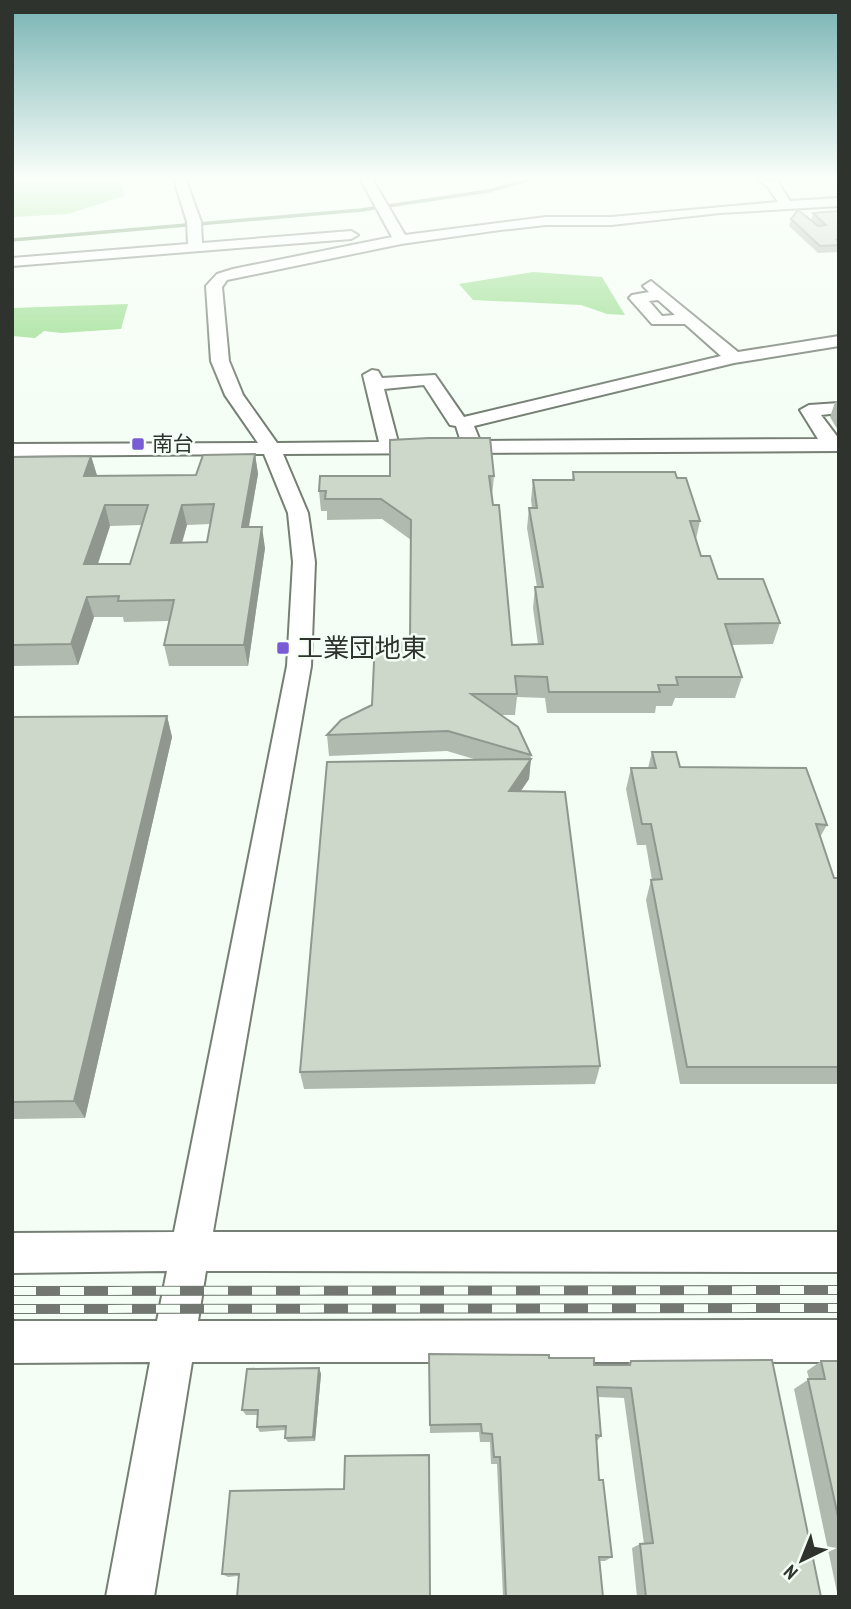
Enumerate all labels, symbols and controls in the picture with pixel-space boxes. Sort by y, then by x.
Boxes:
place label: 南台 [152,430,194,457]
marker: 南台 [130,436,146,452]
place label: 工業団地東 [297,631,427,664]
marker: 工業団地東 [275,640,291,656]
north arrow [767,1525,837,1595]
text: N [778,1560,802,1585]

